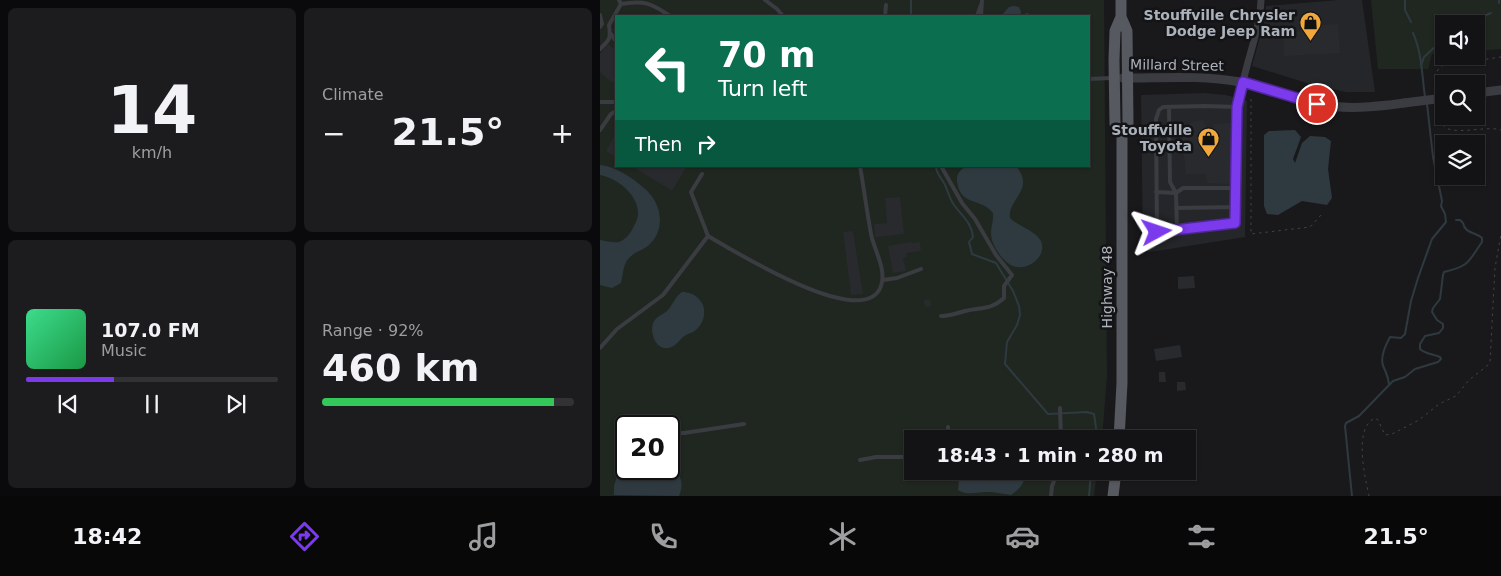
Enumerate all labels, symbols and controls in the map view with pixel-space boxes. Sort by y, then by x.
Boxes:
place label: Stouffville Chrysler Dodge Jeep Ram [1144,7,1295,39]
shop icon: Stouffville Chrysler Dodge Jeep Ram [1299,11,1323,42]
map controls [1435,15,1485,185]
button: sound [1435,15,1485,65]
icon: left [635,35,700,100]
text: 70 m [718,35,815,75]
street label: Millard Street [1130,56,1224,74]
text: 14 [107,73,197,148]
button: search [1435,75,1485,125]
text: Turn left [718,76,807,101]
pin [1296,83,1338,125]
text: Climate [322,85,384,104]
icon: arrive [1303,90,1331,118]
text: 21.5° [392,110,504,154]
text: − [322,117,345,150]
text: + [551,117,574,150]
place label: Stouffville Toyota [1111,122,1192,154]
shop icon: Stouffville Toyota [1196,126,1220,157]
icon: right [692,130,720,158]
text: Then [635,133,682,155]
button: layers [1435,135,1485,185]
text: km/h [132,143,172,162]
position arrow [1130,205,1182,257]
street label: Highway 48 [1099,246,1115,328]
text: 107.0 FM [101,319,200,341]
text: Range · 92% [322,321,424,340]
text: Music [101,341,147,360]
text: 460 km [322,346,479,390]
icon: previous [54,390,82,418]
icon: pause [138,390,166,418]
icon: next [222,390,250,418]
speed limit sign: 20 [615,415,680,480]
text: 18:43 · 1 min · 280 m [936,444,1164,466]
icon: directions [287,519,322,554]
icon: music [466,519,501,554]
icon: phone [646,519,681,554]
icon: climate [825,519,860,554]
icon: car [1005,519,1040,554]
icon: filters [1184,519,1219,554]
text: 18:42 [72,524,142,549]
text: 21.5° [1363,524,1429,549]

